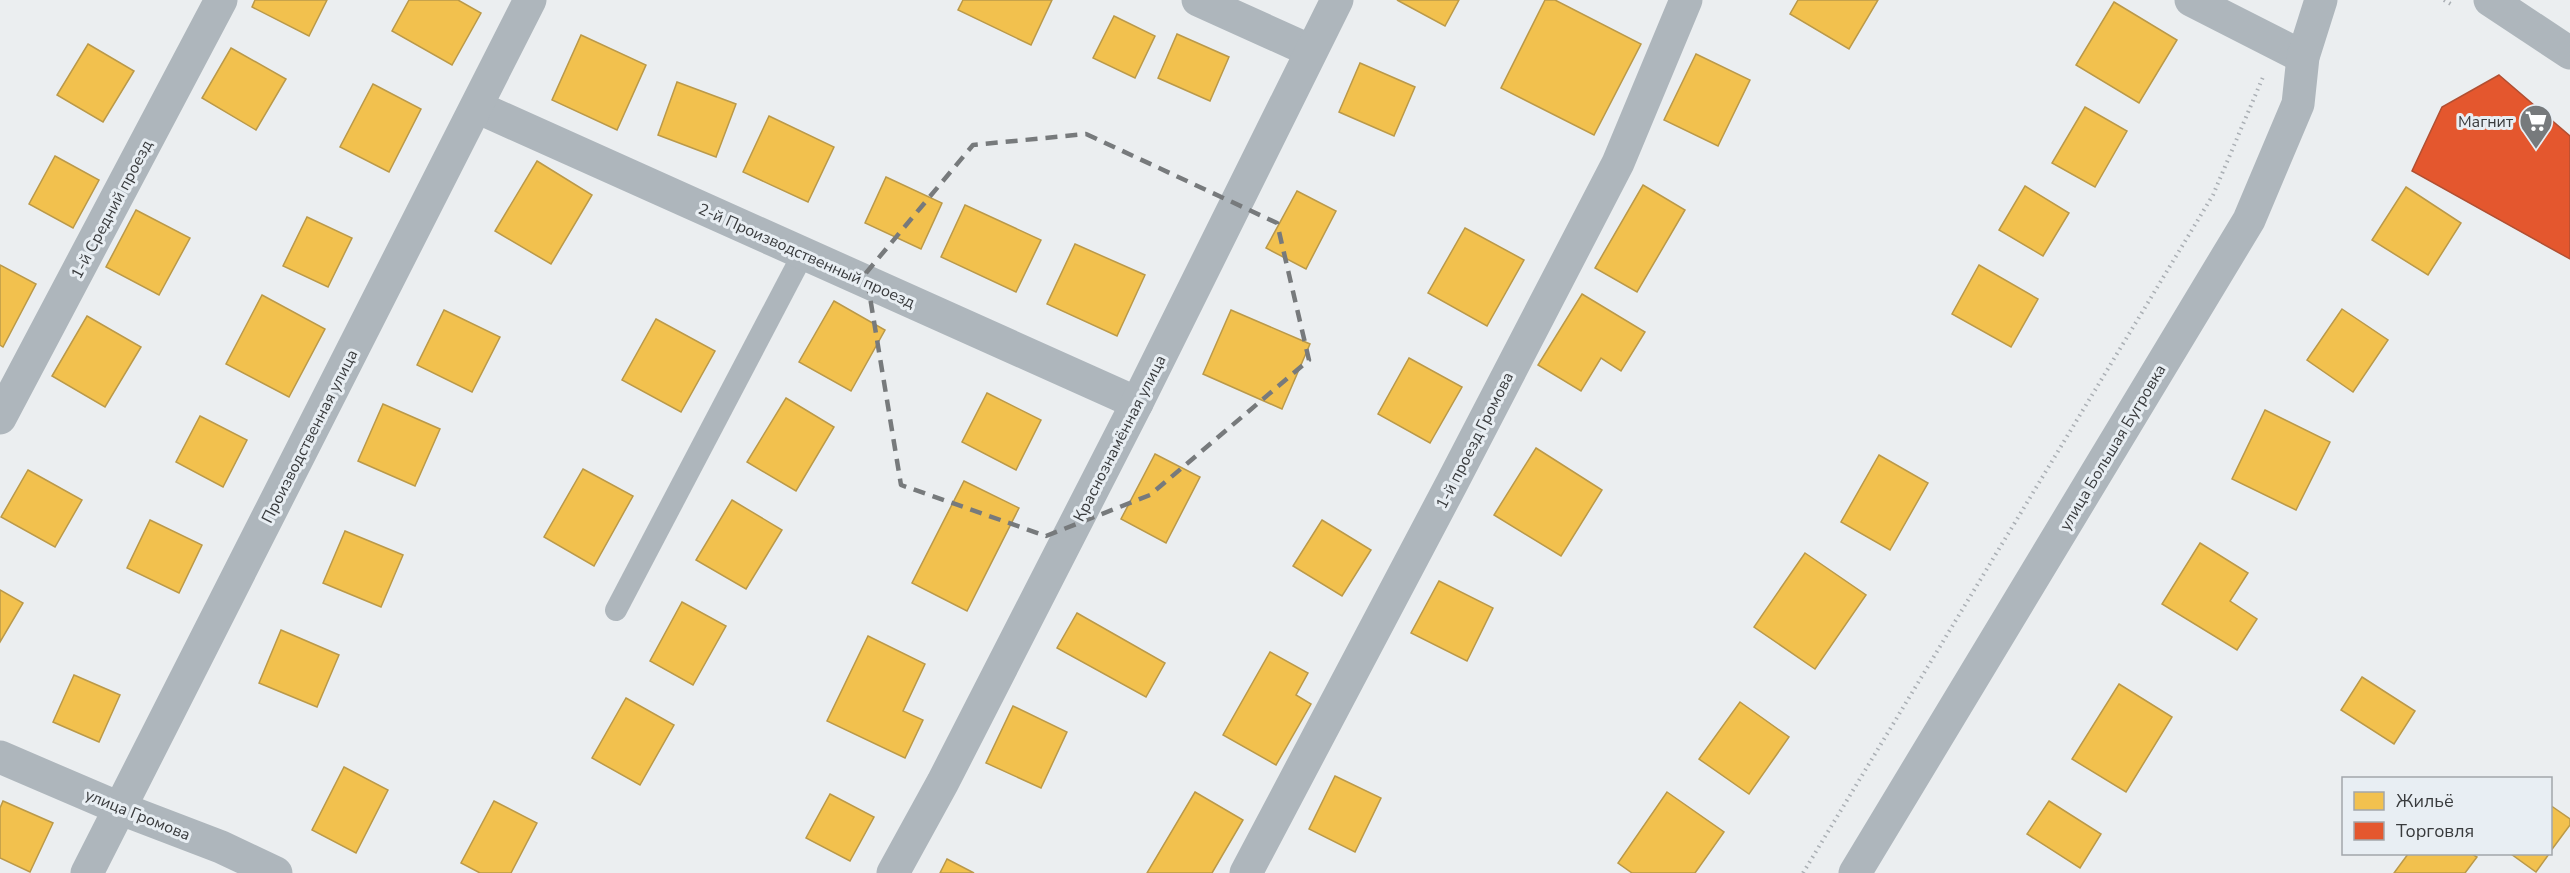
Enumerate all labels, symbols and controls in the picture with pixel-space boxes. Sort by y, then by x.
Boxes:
supermarket icon: Магнит [2518,103,2554,150]
place label: Магнит [2458,111,2514,133]
street label: 1-й Средний проезд [66,136,158,283]
street label: 2-й Производственный проезд [695,198,919,314]
street label: Производственная улица [256,346,363,527]
street label: Краснознамённая улица [1068,351,1172,526]
street label: улица Большая Бугровка [2054,360,2171,535]
street label: 1-й проезд Громова [1431,368,1519,513]
legend [2342,777,2552,855]
street label: улица Громова [82,784,194,846]
text: Жильё [2396,789,2454,813]
text: Торговля [2396,819,2474,843]

